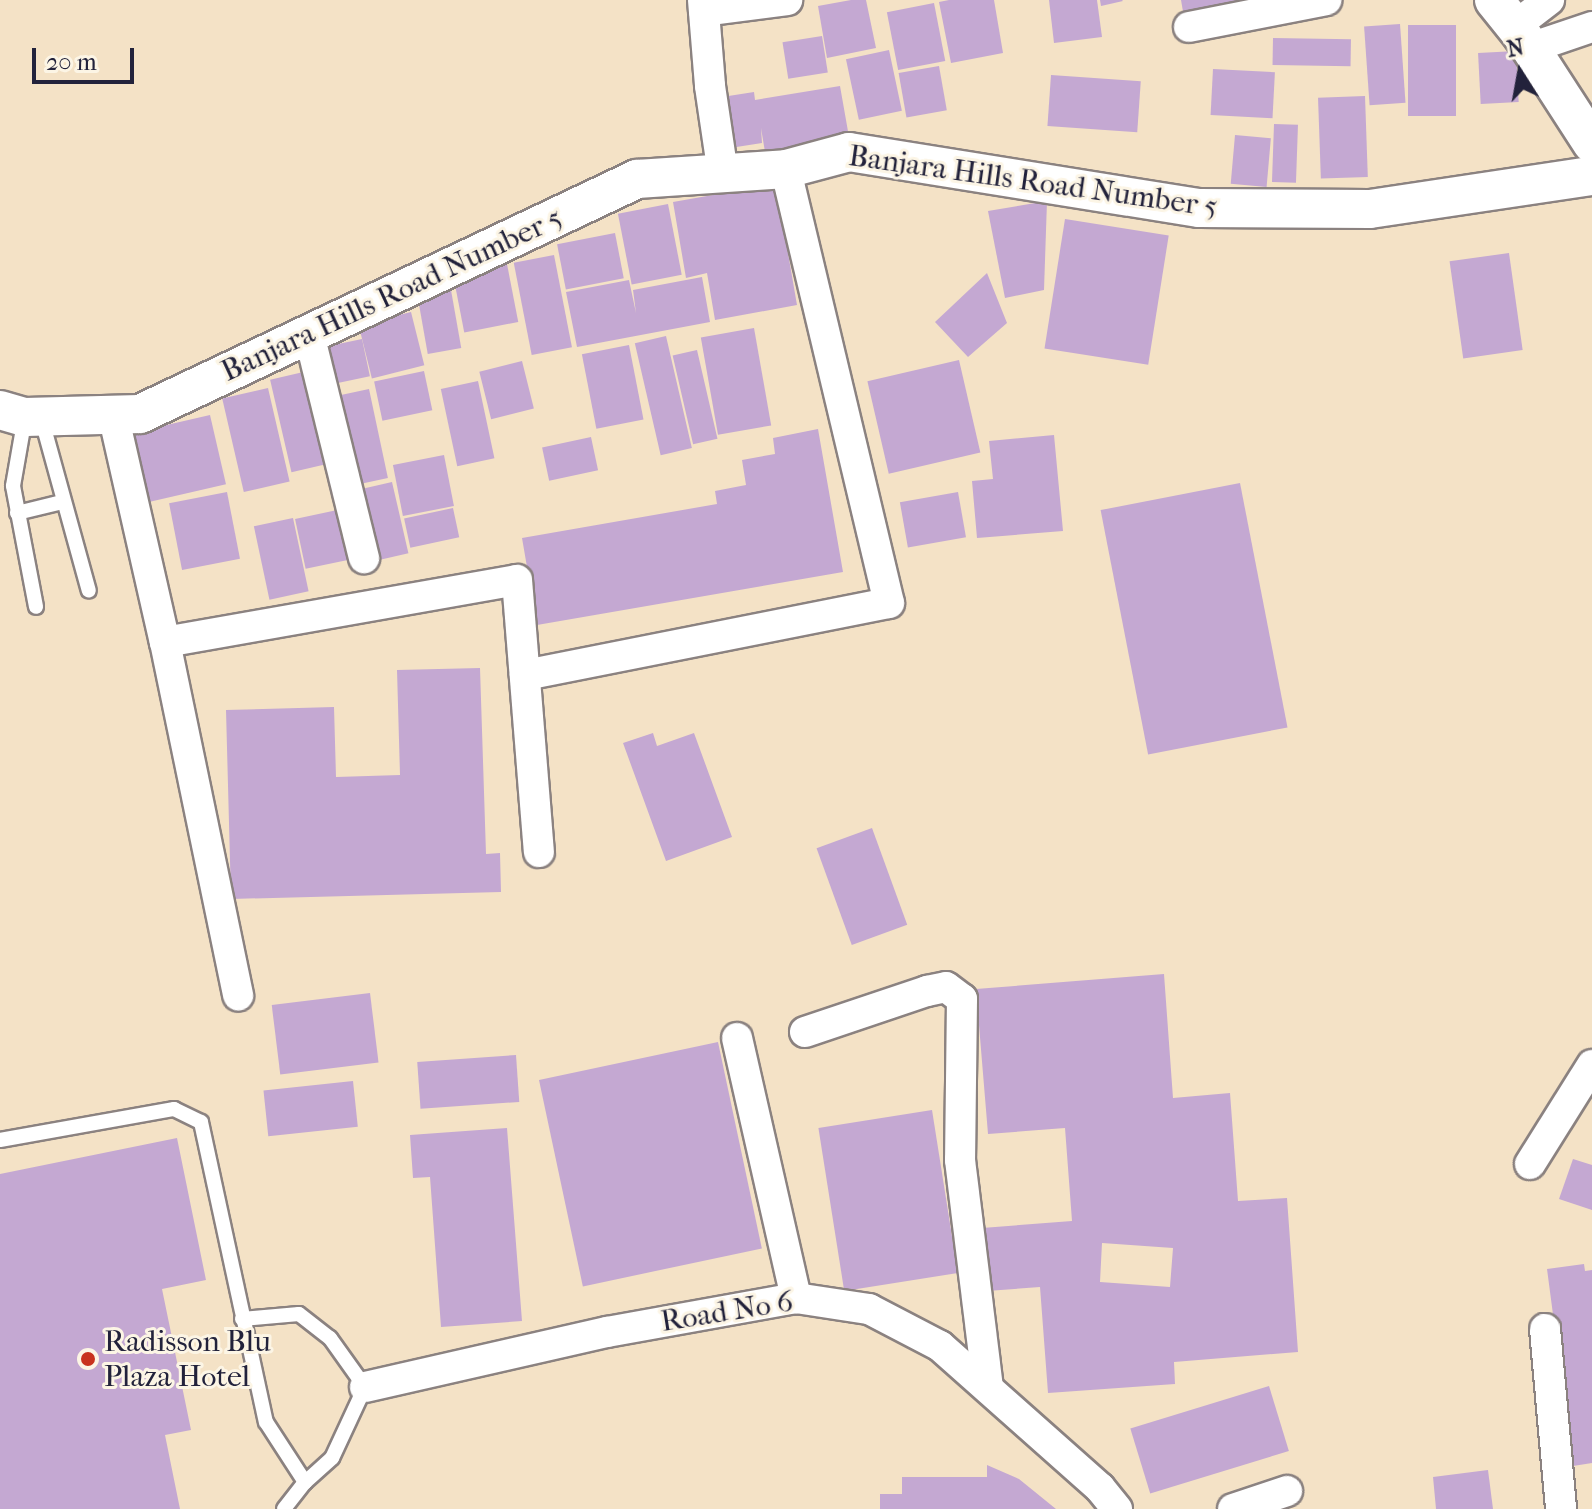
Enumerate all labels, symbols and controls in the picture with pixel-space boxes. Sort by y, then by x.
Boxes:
scale bar [36,32,138,82]
north arrow [1480,32,1560,112]
text: N [1505,34,1526,63]
text: 20 m [46,48,97,76]
street label: Banjara Hills Road Number 5 [846,138,1220,226]
street label: Banjara Hills Road Number 5 [216,200,568,390]
street label: Road No 6 [658,1284,796,1340]
place label: Radisson Blu Plaza Hotel [104,1324,271,1394]
marker: Radisson Blu Plaza Hotel [79,1350,97,1368]

